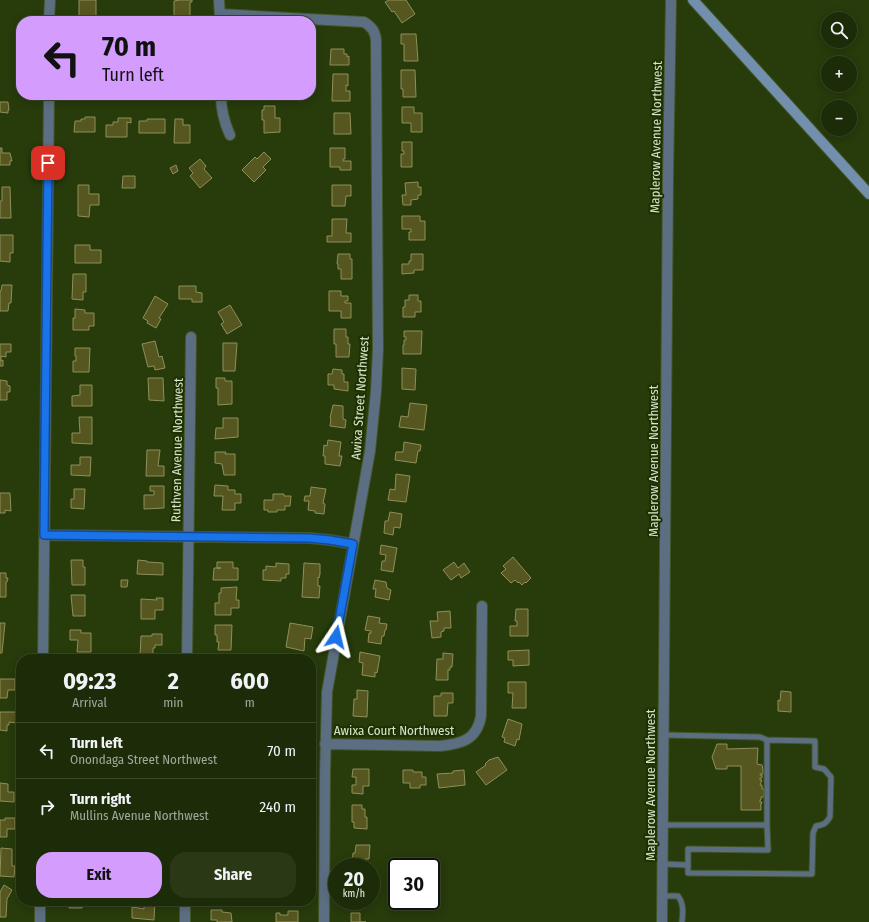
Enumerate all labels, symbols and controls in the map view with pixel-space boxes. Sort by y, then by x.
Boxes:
map controls [821,12,857,136]
button: search [821,12,857,48]
text: 70 m [102,30,156,63]
icon: left [36,32,88,84]
button: + [821,56,857,92]
street label: Maplerow Avenue Northwest [647,60,665,213]
text: Turn left [102,64,164,86]
button: − [821,100,857,136]
pin [31,146,65,180]
icon: arrive [37,152,59,174]
street label: Awixa Street Northwest [348,335,372,460]
street label: Ruthven Avenue Northwest [168,377,186,522]
street label: Maplerow Avenue Northwest [646,384,661,537]
position arrow [315,616,357,658]
text: 09:23 [63,667,116,695]
text: 2 [168,667,179,695]
text: 600 [230,667,269,695]
text: Arrival [72,695,107,710]
text: min [163,695,183,710]
text: m [245,695,255,710]
street label: Maplerow Avenue Northwest [643,708,658,861]
street label: Awixa Court Northwest [334,723,455,738]
text: Turn left [70,734,123,752]
icon: left [36,740,58,762]
text: 70 m [267,742,296,760]
text: Onondaga Street Northwest [70,752,217,767]
text: Turn right [70,790,131,808]
icon: right [36,796,58,818]
text: 240 m [260,798,296,816]
text: Mullins Avenue Northwest [70,808,209,823]
button: Exit [36,852,162,898]
button: Share [170,852,296,898]
speed limit sign: 30 [388,858,440,910]
text: 20 [344,867,364,891]
text: km/h [343,888,365,900]

